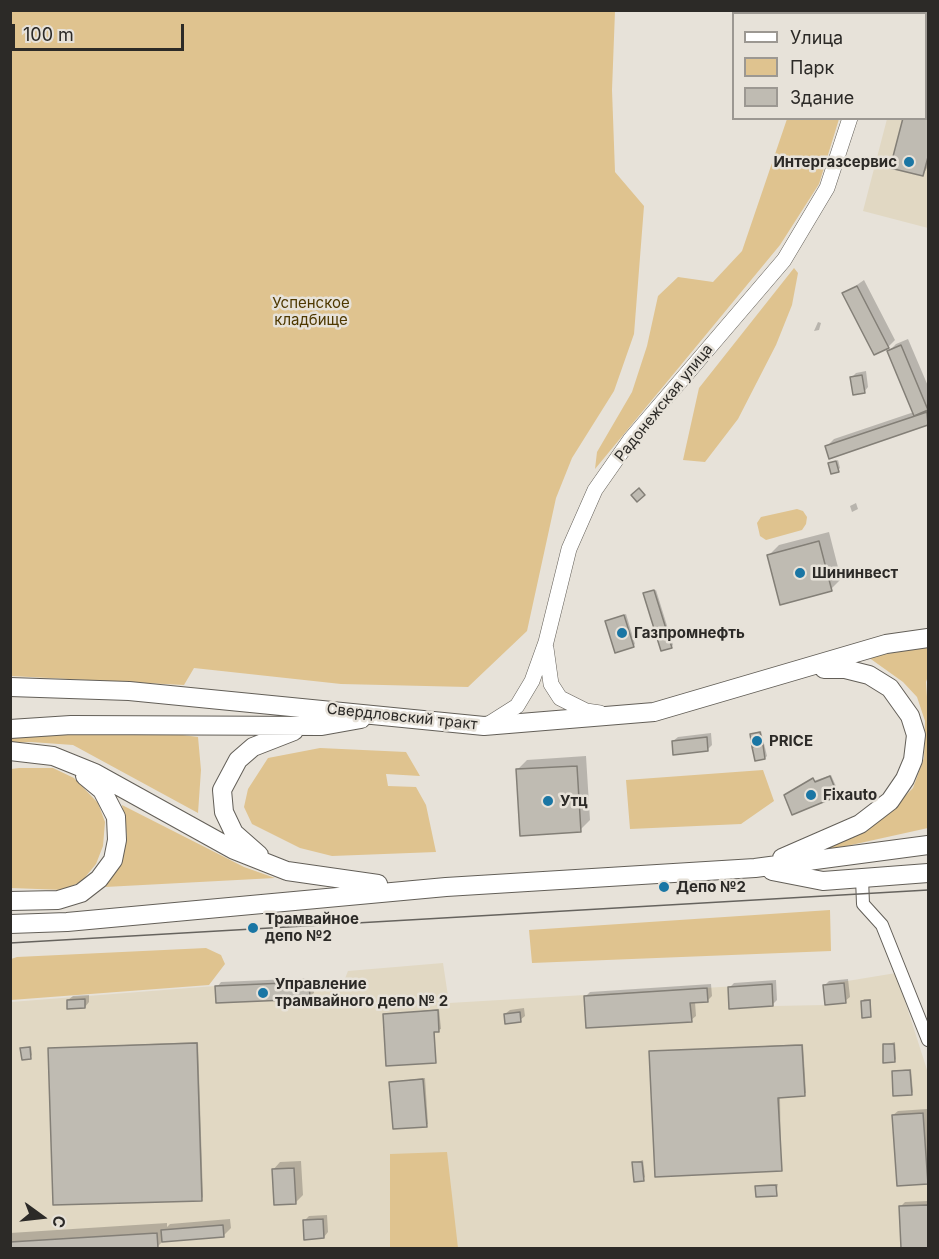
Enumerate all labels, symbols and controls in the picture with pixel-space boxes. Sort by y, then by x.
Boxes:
scale bar [15,12,188,50]
legend [732,12,927,120]
text: 100 m [23,24,74,45]
text: Улица [790,27,843,48]
text: Парк [790,57,834,78]
text: Здание [790,87,854,108]
place label: Интергазсервис [773,153,897,171]
marker: Интергазсервис [902,155,916,169]
park label: Успенское кладбище [272,294,350,329]
street label: Радонежская улица [611,341,717,465]
place label: Шининвест [812,564,898,582]
marker: Шининвест [793,566,807,580]
place label: Газпромнефть [634,624,745,642]
marker: Газпромнефть [615,626,629,640]
street label: Свердловский тракт [326,700,478,734]
place label: PRICE [769,732,813,750]
marker: PRICE [750,734,764,748]
place label: Fixauto [823,786,877,804]
marker: Fixauto [804,788,818,802]
place label: Утц [560,792,588,810]
marker: Утц [541,794,555,808]
place label: Депо №2 [676,878,746,896]
marker: Депо №2 [657,880,671,894]
place label: Трамвайное депо №2 [265,910,359,945]
marker: Трамвайное депо №2 [246,921,260,935]
place label: Управление трамвайного депо № 2 [275,975,448,1010]
marker: Управление трамвайного депо № 2 [256,986,270,1000]
north arrow [12,1187,72,1247]
text: С [48,1213,71,1230]

